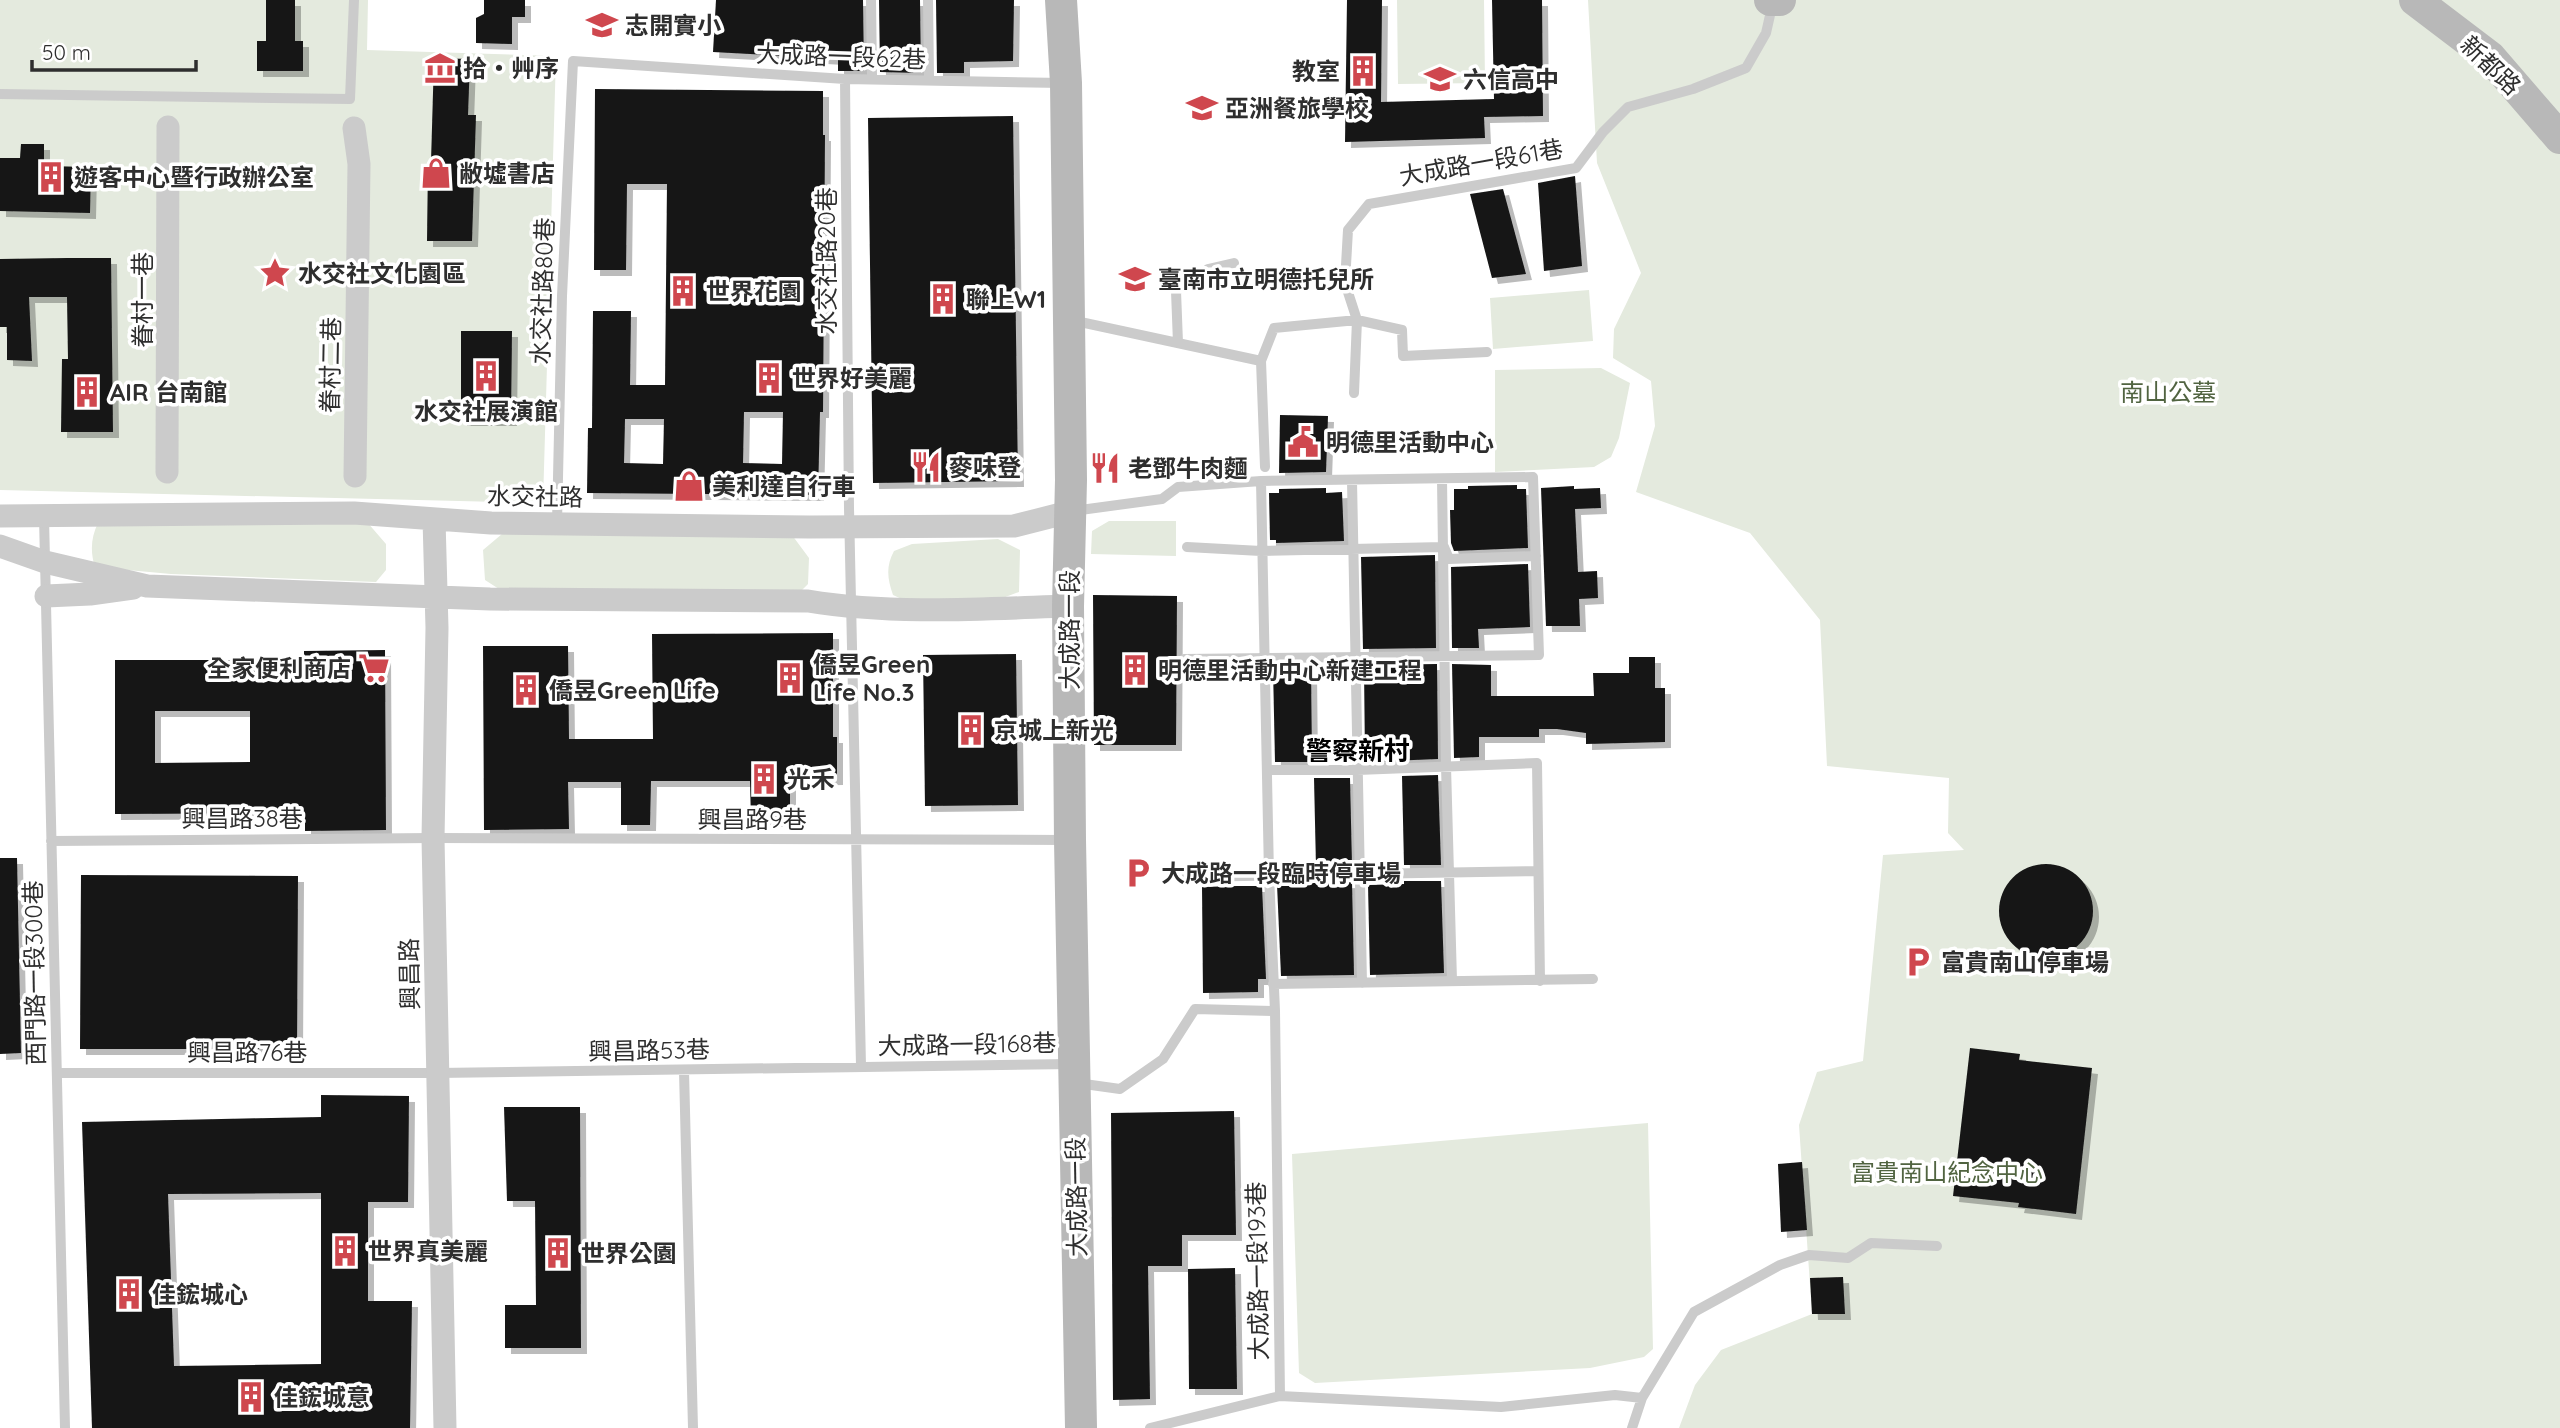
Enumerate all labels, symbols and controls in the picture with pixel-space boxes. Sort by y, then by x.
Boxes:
school or university icon: 志開實小 [585,8,619,42]
place label: 志開實小 [625,10,721,40]
scale bar [32,28,196,72]
street label: 新都路 [2455,29,2527,101]
street label: 大成路一段62巷 [755,38,927,74]
text: 50 m [42,39,91,65]
museum icon: 拾・艸序 [423,51,457,85]
place label: 拾・艸序 [463,53,559,83]
building icon: 教室 [1346,54,1380,88]
place label: 教室 [1292,56,1340,86]
school or university icon: 六信高中 [1423,62,1457,96]
place label: 六信高中 [1463,64,1559,94]
school or university icon: 亞洲餐旅學校 [1185,91,1219,125]
place label: 亞洲餐旅學校 [1225,93,1369,123]
street label: 大成路一段61巷 [1397,133,1565,191]
shop icon: 敝墟書店 [419,156,453,190]
place label: 敝墟書店 [459,158,555,188]
building icon: 遊客中心暨行政辦公室 [34,160,68,194]
place label: 遊客中心暨行政辦公室 [74,162,314,192]
street label: 水交社路20巷 [811,187,841,335]
street label: 水交社路80巷 [524,217,560,365]
street label: 眷村一巷 [127,252,157,348]
place icon: 水交社文化園區 [258,256,292,290]
place label: 水交社文化園區 [298,258,466,288]
school or university icon: 臺南市立明德托兒所 [1118,262,1152,296]
place label: 臺南市立明德托兒所 [1158,264,1374,294]
building icon: 世界花園 [666,274,700,308]
place label: 世界花園 [706,276,802,306]
building icon: 聯上W1 [926,282,960,316]
place label: 聯上W1 [966,284,1046,314]
street label: 眷村二巷 [314,317,346,413]
building icon: 水交社展演館 [469,359,503,393]
building icon: 世界好美麗 [752,361,786,395]
place label: 世界好美麗 [792,363,912,393]
building icon: AIR 台南館 [70,375,104,409]
place label: AIR 台南館 [110,377,227,407]
park label: 南山公墓 [2120,377,2216,407]
place label: 水交社展演館 [414,396,558,426]
public building icon: 明德里活動中心 [1286,425,1320,459]
place label: 明德里活動中心 [1326,427,1494,457]
restaurant icon: 麥味登 [909,450,943,484]
restaurant icon: 老鄧牛肉麵 [1088,451,1122,485]
place label: 麥味登 [949,452,1021,482]
place label: 老鄧牛肉麵 [1128,453,1248,483]
shop icon: 美利達自行車 [672,469,706,503]
place label: 美利達自行車 [712,471,856,501]
street label: 水交社路 [487,480,583,512]
street label: 大成路一段 [1054,570,1084,690]
place label: 僑昱Green Life No.3 [813,649,930,707]
supermarket icon: 全家便利商店 [357,651,391,685]
place label: 全家便利商店 [207,653,351,683]
building icon: 明德里活動中心新建工程 [1118,653,1152,687]
place label: 明德里活動中心新建工程 [1158,655,1422,685]
building icon: 僑昱Green Life No.3 [773,661,807,695]
building icon: 僑昱Green Life [509,673,543,707]
place label: 僑昱Green Life [549,675,716,705]
building icon: 京城上新光 [954,713,988,747]
place label: 京城上新光 [994,715,1114,745]
district label: 警察新村 [1306,734,1410,767]
building icon: 光禾 [747,762,781,796]
place label: 光禾 [787,764,835,794]
street label: 興昌路38巷 [181,803,303,833]
street label: 興昌路9巷 [697,804,807,834]
parking icon: 大成路一段臨時停車場 [1121,856,1155,890]
place label: 大成路一段臨時停車場 [1161,858,1401,888]
street label: 西門路一段300巷 [17,880,51,1066]
street label: 興昌路 [393,938,425,1010]
parking icon: 富貴南山停車場 [1901,945,1935,979]
place label: 富貴南山停車場 [1941,947,2109,977]
street label: 大成路一段168巷 [877,1027,1057,1061]
street label: 興昌路53巷 [588,1034,710,1066]
street label: 興昌路76巷 [187,1037,307,1067]
street label: 大成路一段 [1060,1137,1092,1257]
park label: 富貴南山紀念中心 [1851,1157,2043,1187]
street label: 大成路一段193巷 [1240,1181,1274,1361]
building icon: 世界真美麗 [328,1234,362,1268]
place label: 世界真美麗 [368,1236,488,1266]
building icon: 世界公園 [541,1236,575,1270]
place label: 世界公園 [581,1238,677,1268]
building icon: 佳鋐城心 [112,1277,146,1311]
place label: 佳鋐城心 [152,1279,248,1309]
building icon: 佳鋐城意 [234,1380,268,1414]
place label: 佳鋐城意 [274,1382,370,1412]

